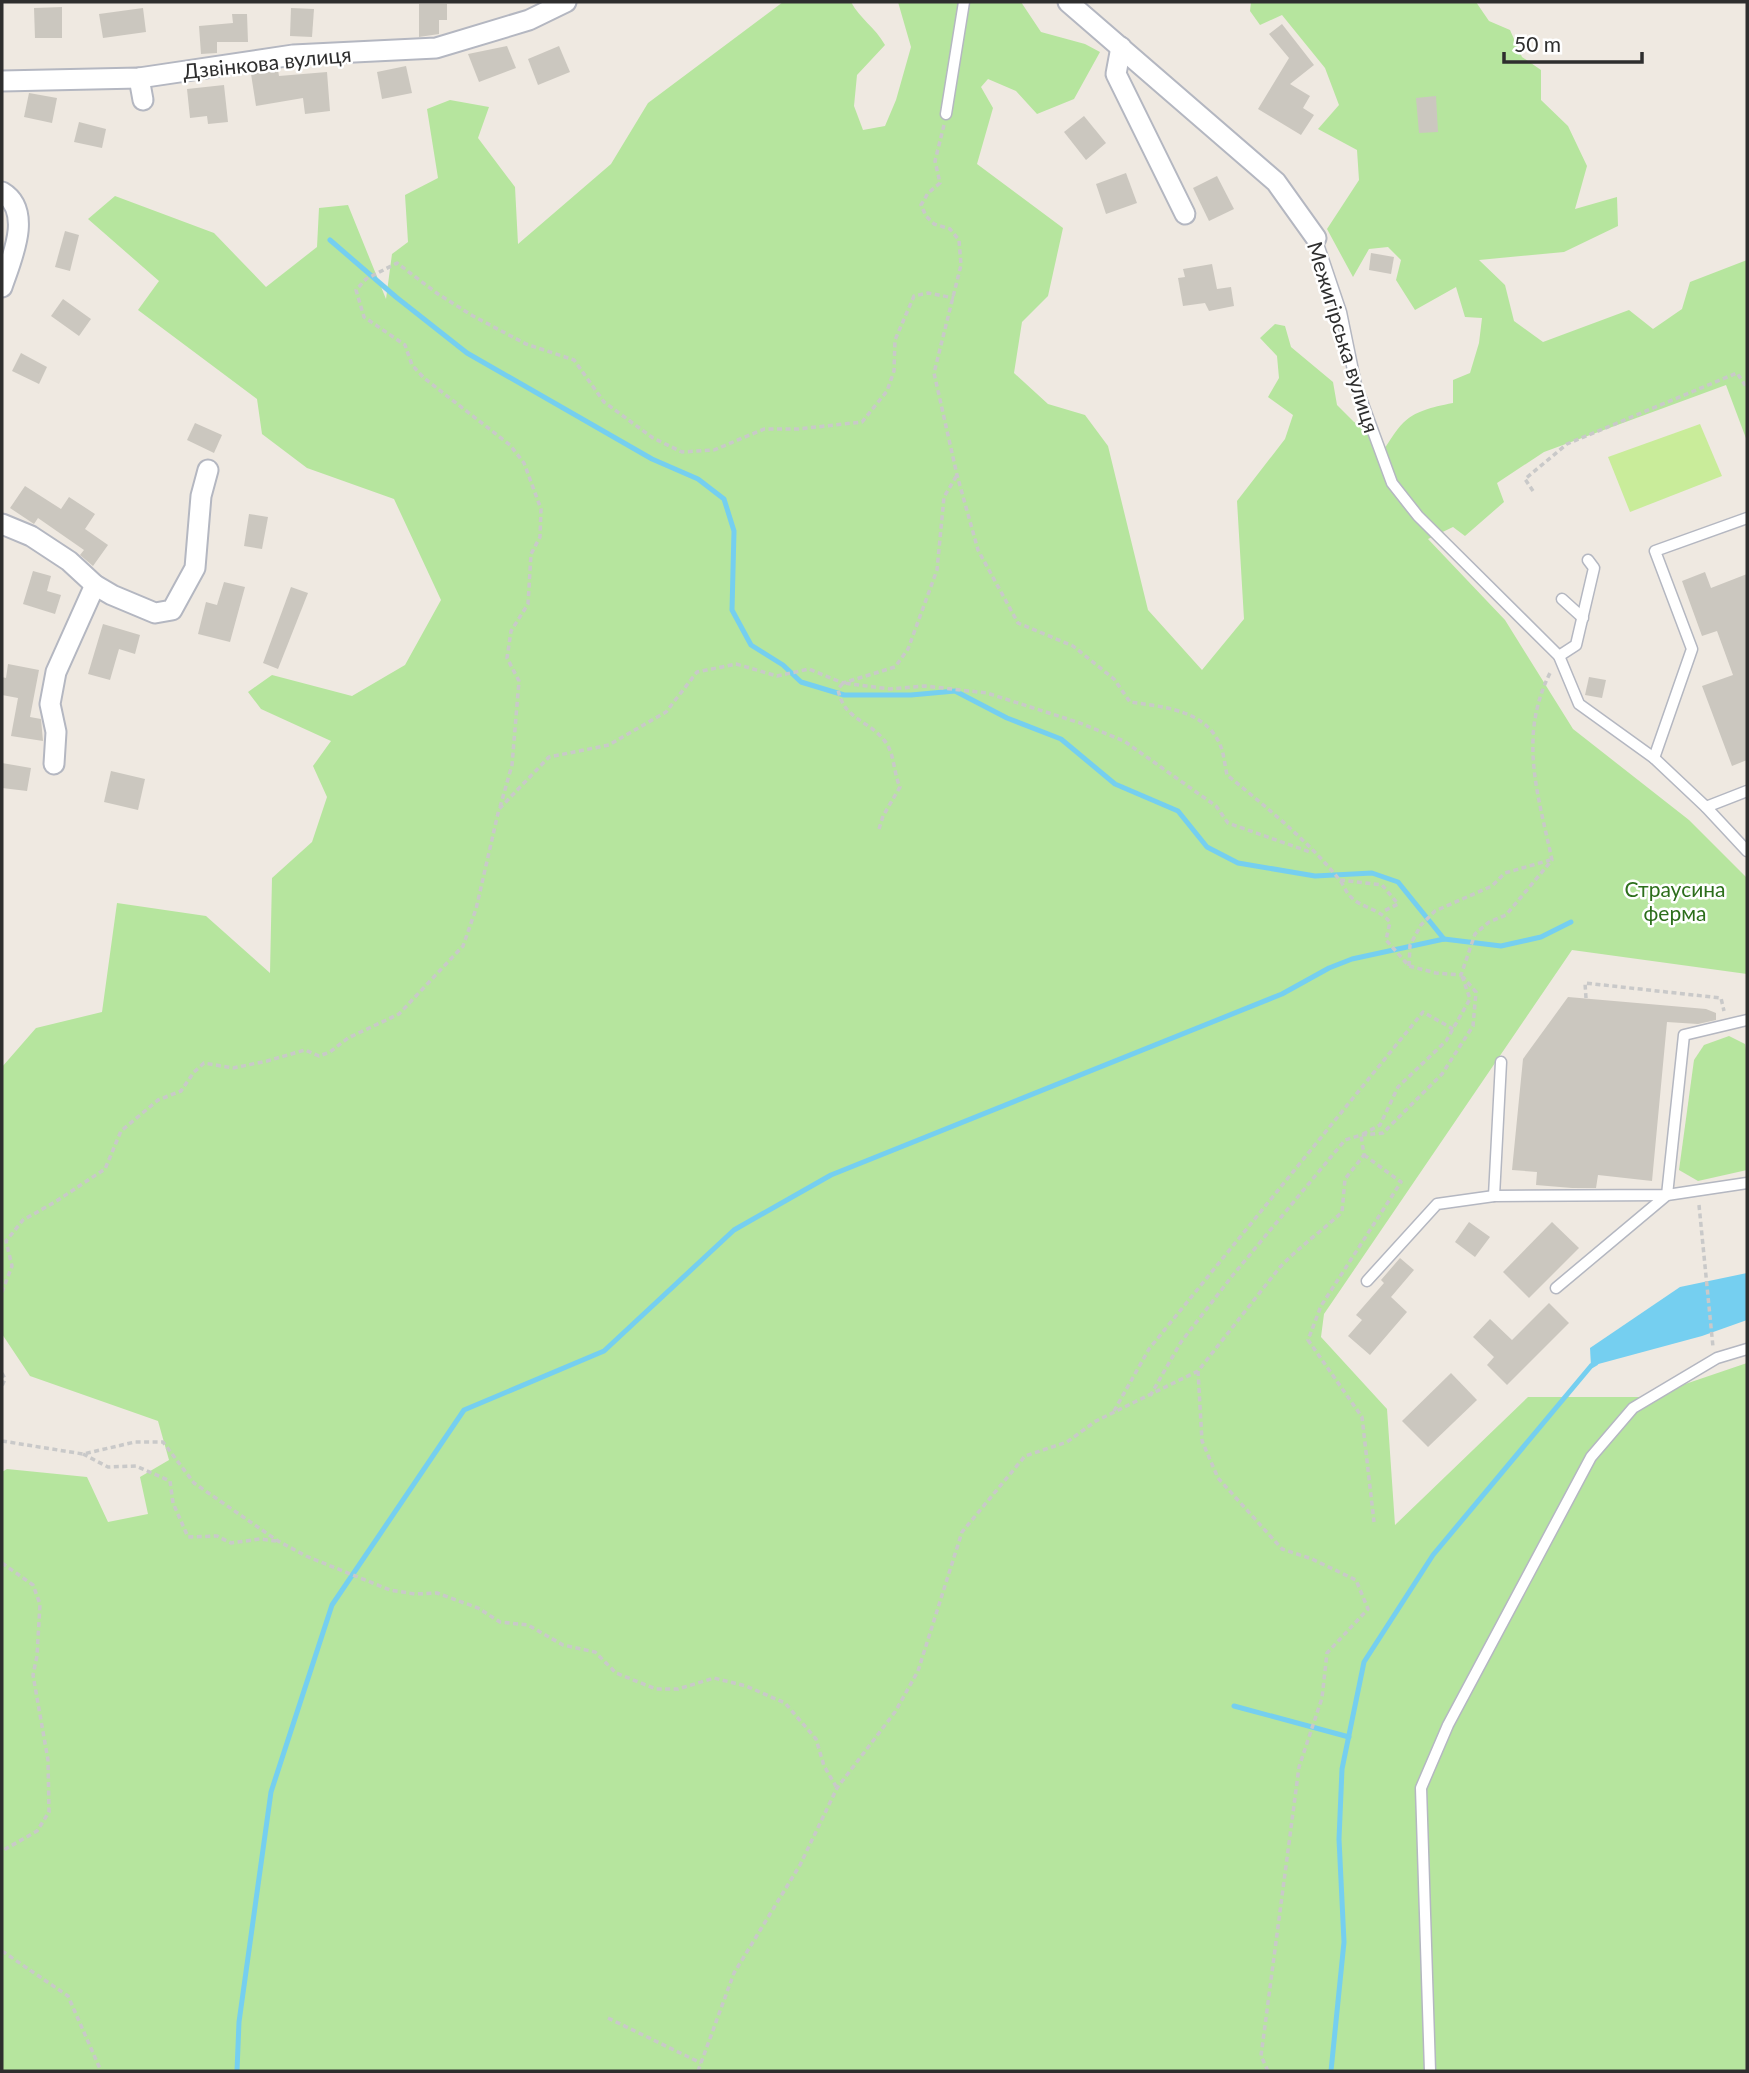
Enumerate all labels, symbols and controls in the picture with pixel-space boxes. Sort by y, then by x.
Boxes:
scale bar [1504,21,1642,65]
text: 50 m [1514,31,1561,56]
street label: Дзвінкова вулиця [182,41,352,83]
street label: Межигірська вулиця [1303,238,1385,436]
park label: Страусина ферма [1624,876,1726,925]

